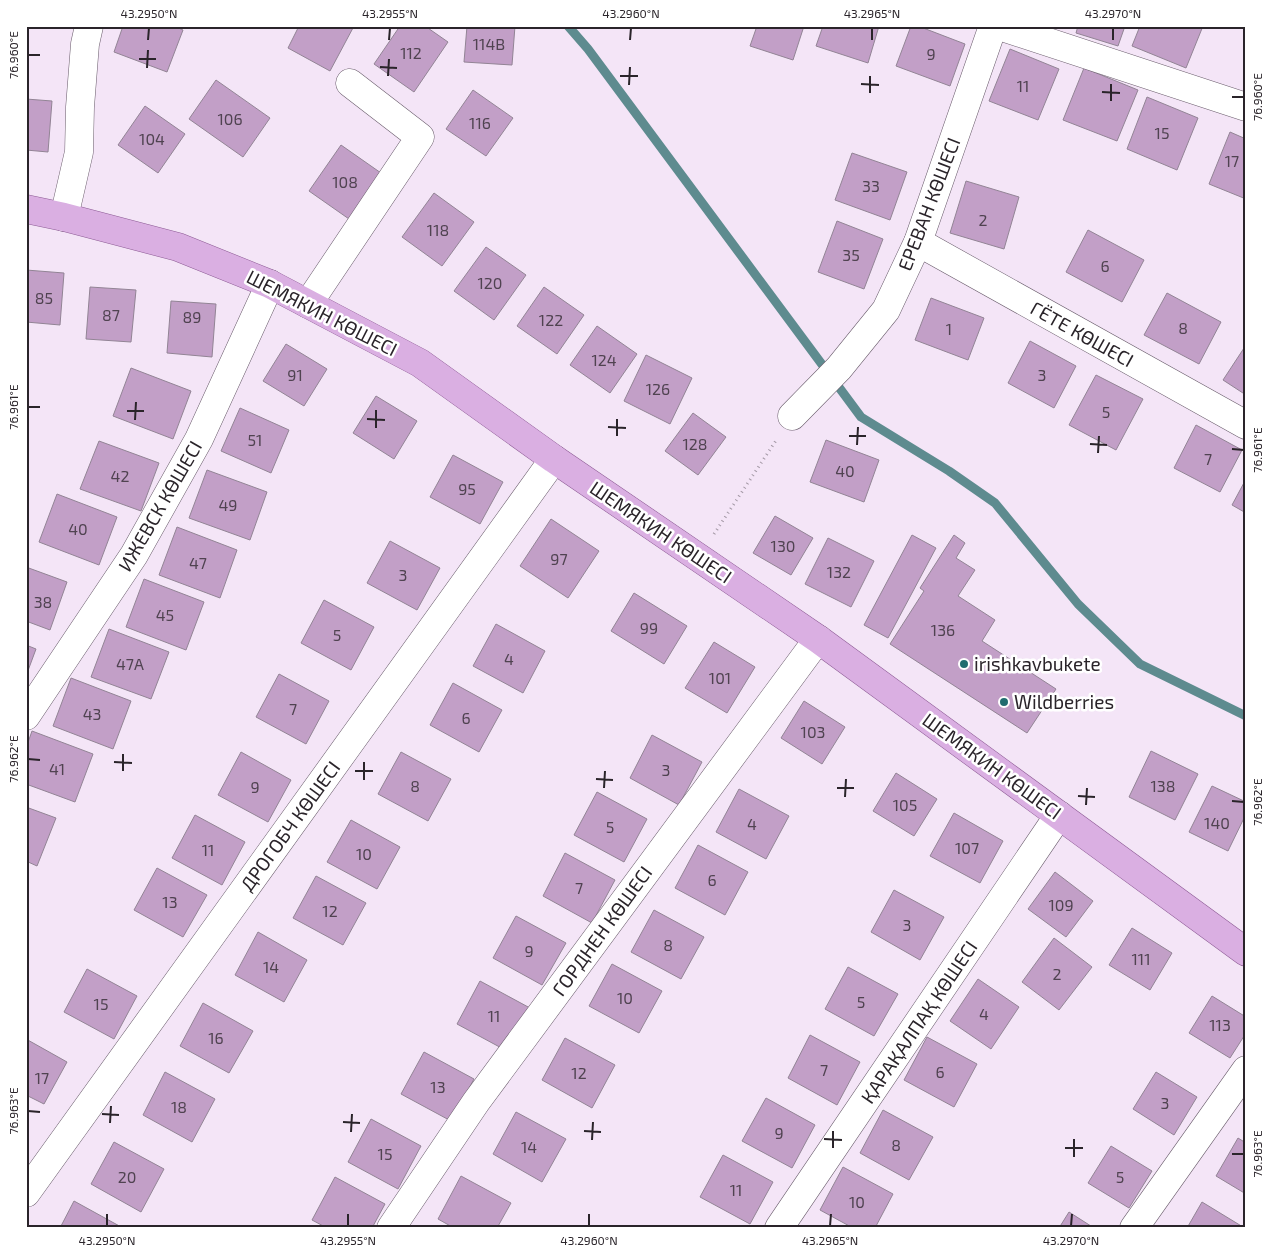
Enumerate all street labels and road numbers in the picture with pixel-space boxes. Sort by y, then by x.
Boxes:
street label: ЕРЕВАН КӨШЕСІ [893,134,964,274]
street label: ШЕМЯКИН КӨШЕСІ [243,265,401,360]
street label: ГЁТЕ КӨШЕСІ [1027,296,1138,371]
street label: ИЖЕВСК КӨШЕСІ [113,436,206,575]
street label: ШЕМЯКИН КӨШЕСІ [586,476,736,587]
street label: ШЕМЯКИН КӨШЕСІ [918,708,1066,824]
street label: ДРОГОБЧ КӨШЕСІ [235,756,344,895]
street label: ГОРДНЕН КӨШЕСІ [547,861,656,1000]
street label: ҚАРАҚАЛПАҚ КӨШЕСІ [855,936,982,1108]

